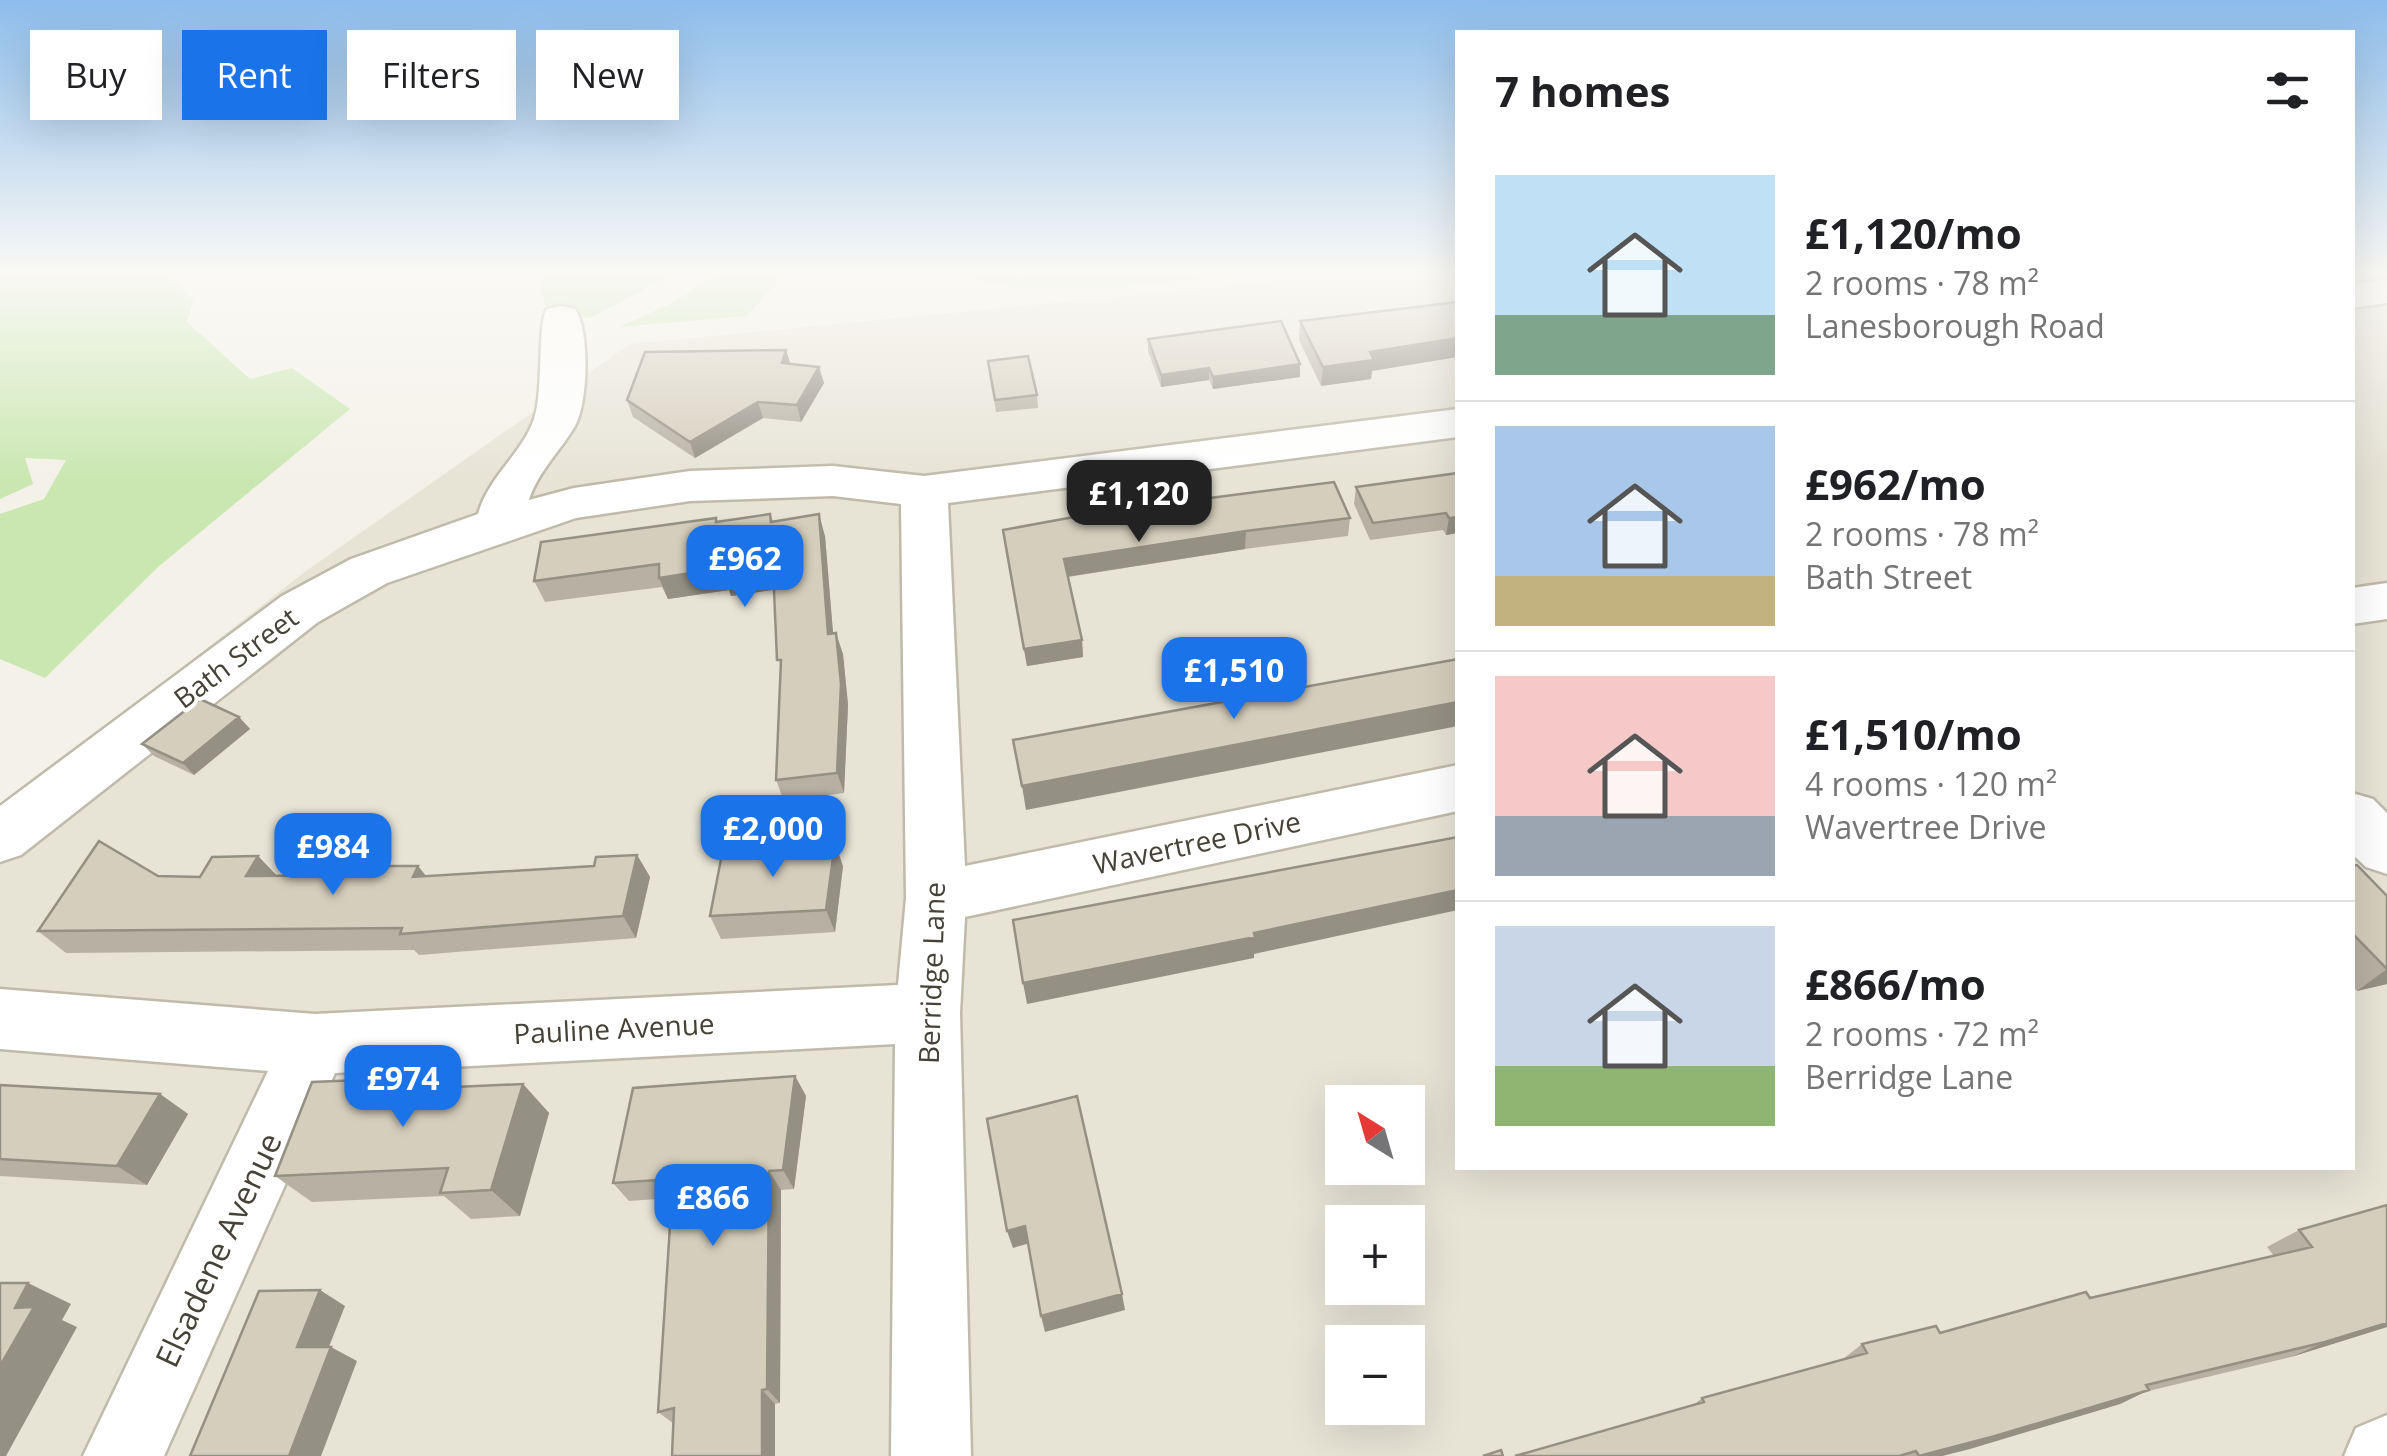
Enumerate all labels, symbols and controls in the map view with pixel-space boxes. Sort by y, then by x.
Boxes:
chip: Buy [30,30,162,120]
chip: Rent [182,30,327,120]
chip: Filters [347,30,516,120]
chip: New [536,30,679,120]
text: 7 homes [1495,62,1670,119]
icon: filters [2260,63,2315,118]
text: £1,120/mo [1805,204,2022,261]
icon: home [1575,215,1695,335]
text: 2 rooms · 78 m² [1805,261,2039,304]
text: Lanesborough Road [1805,304,2105,347]
text: £962/mo [1805,455,1986,512]
pin: £1,120 [1058,460,1220,545]
icon: home [1575,466,1695,586]
text: £1,120 [1089,471,1189,514]
text: 2 rooms · 78 m² [1805,512,2039,555]
pin: £962 [686,525,804,610]
text: £962 [708,536,782,579]
text: Bath Street [1805,555,1972,598]
street label: Bath Street [166,598,305,716]
pin: £1,510 [1153,637,1315,722]
text: £1,510 [1184,648,1284,691]
text: £1,510/mo [1805,705,2022,762]
icon: home [1575,716,1695,836]
text: 4 rooms · 120 m² [1805,762,2057,805]
pin: £2,000 [692,795,854,880]
street label: Wavertree Drive [1090,801,1304,883]
text: Wavertree Drive [1805,805,2046,848]
text: £2,000 [723,806,823,849]
pin: £984 [274,813,392,898]
text: £984 [296,824,370,867]
street label: Berridge Lane [909,881,953,1065]
text: £866/mo [1805,955,1986,1012]
icon: home [1575,966,1695,1086]
street label: Pauline Avenue [512,1004,715,1052]
text: 2 rooms · 72 m² [1805,1012,2039,1055]
pin: £974 [344,1045,462,1130]
text: Berridge Lane [1805,1055,2013,1098]
text: £974 [366,1056,440,1099]
north arrow [1325,1085,1425,1185]
map controls [1325,1085,1425,1425]
street label: Elsadene Avenue [145,1125,291,1373]
pin: £866 [654,1164,772,1249]
text: £866 [676,1175,750,1218]
button: + [1325,1205,1425,1305]
button: − [1325,1325,1425,1425]

